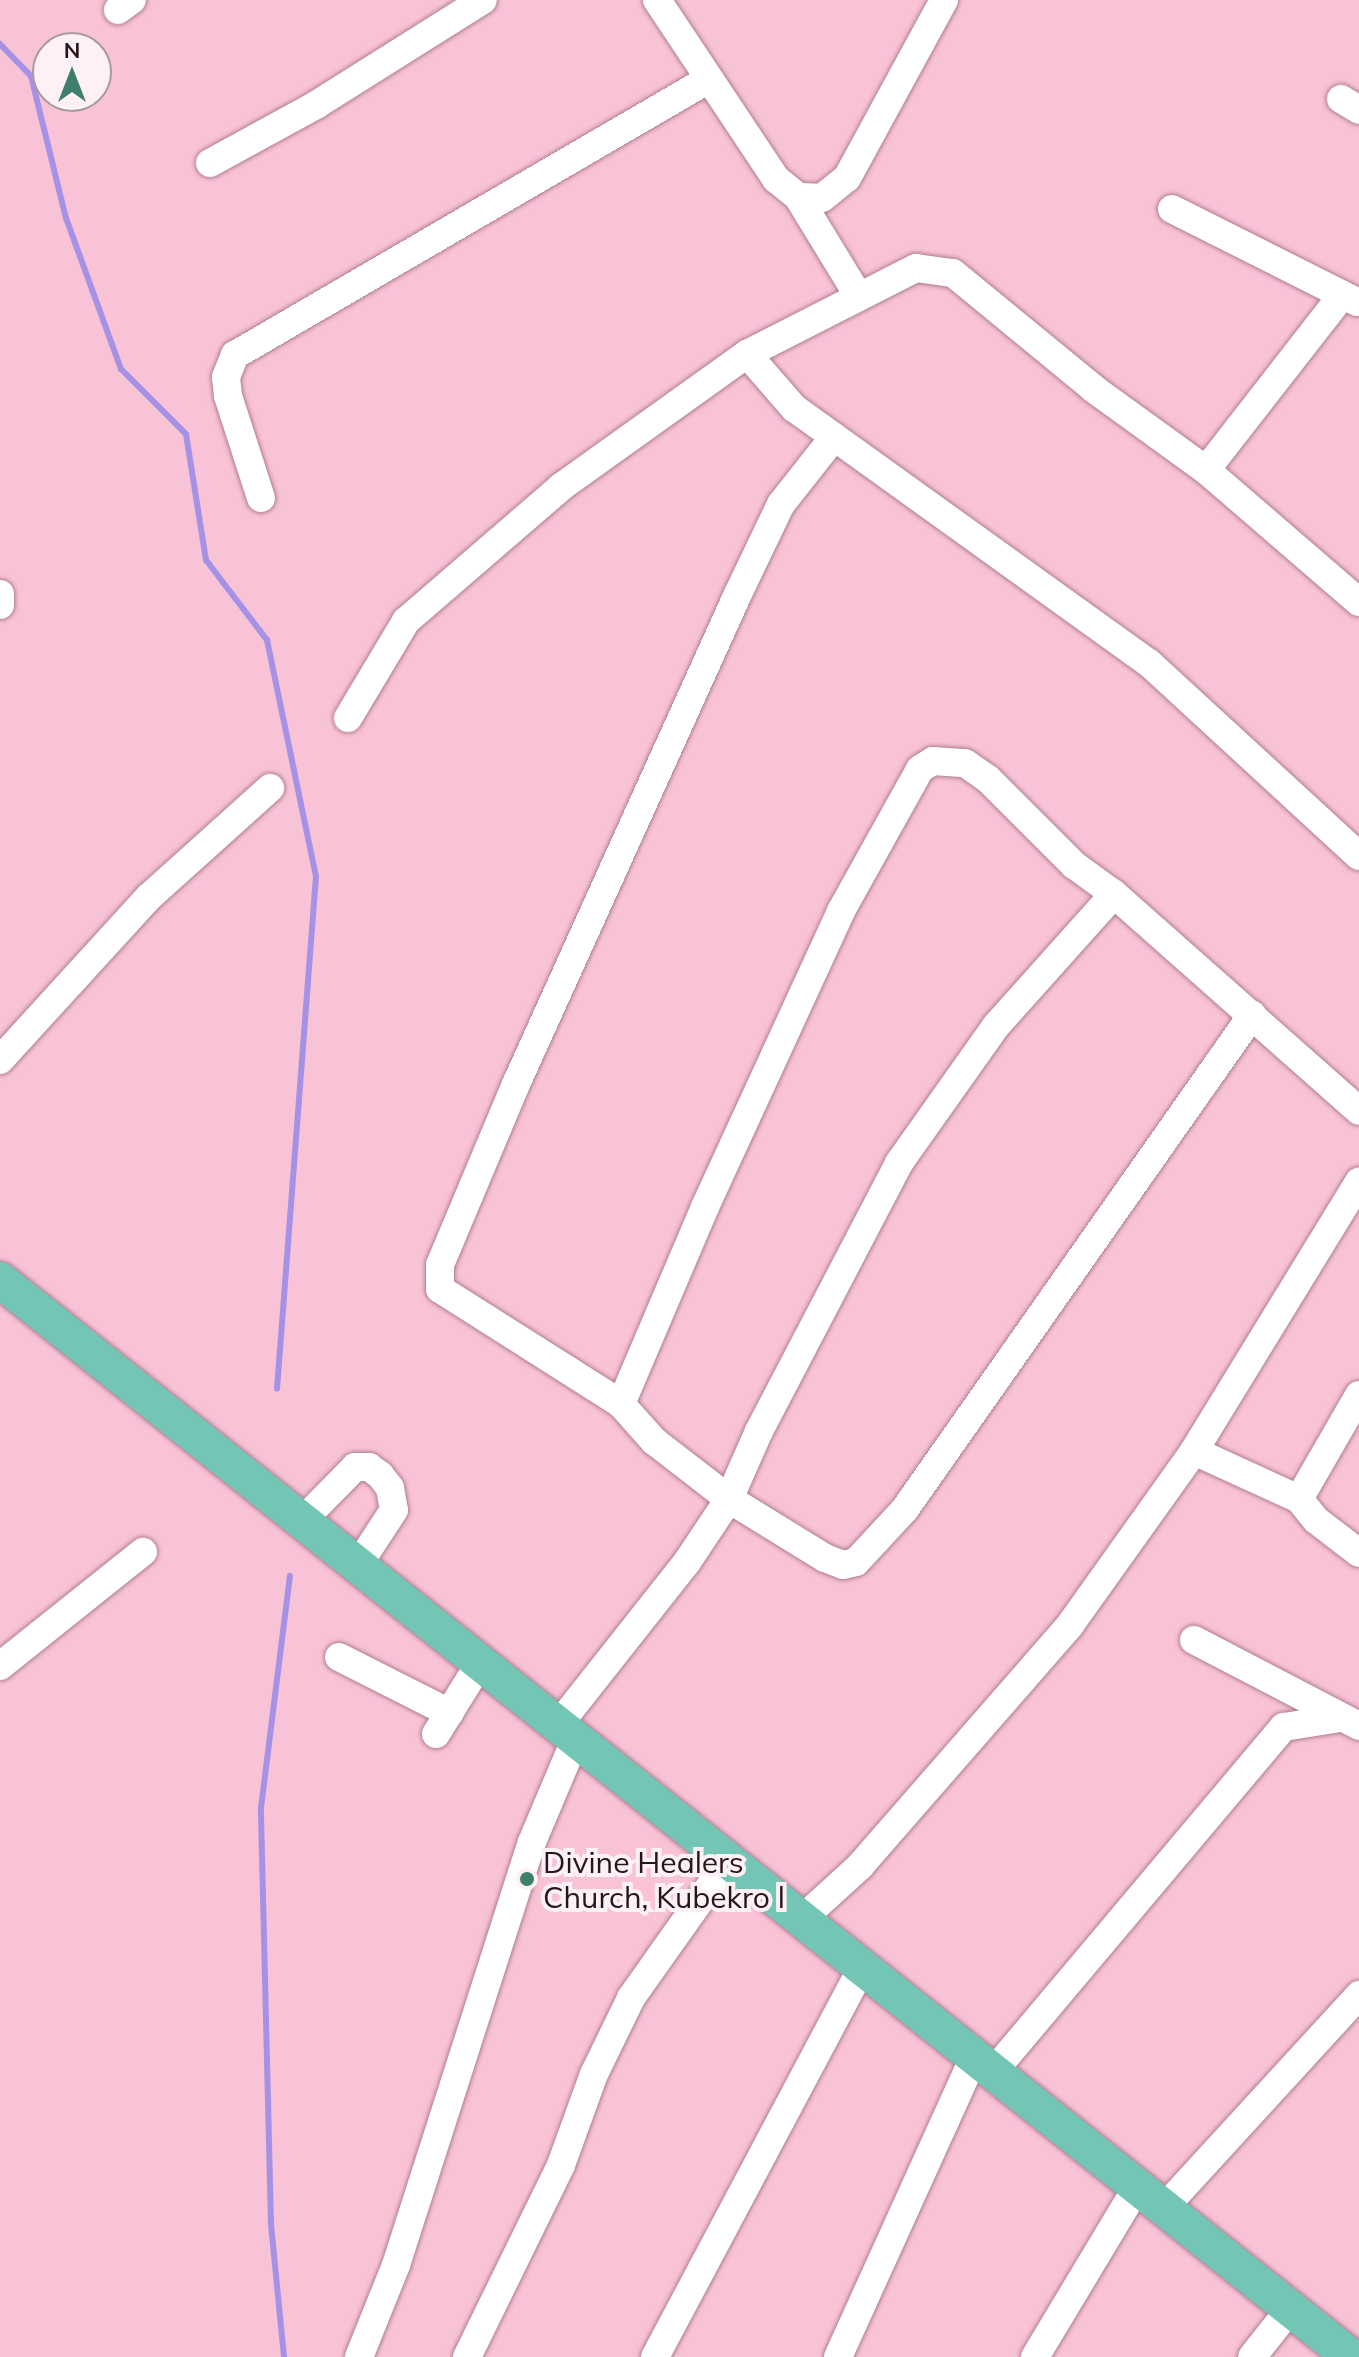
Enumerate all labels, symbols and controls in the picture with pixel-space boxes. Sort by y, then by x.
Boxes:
north arrow [32,32,112,112]
text: N [64,36,80,64]
place label: Divine Healers Church, Kubekro l [543,1844,785,1914]
marker: Divine Healers Church, Kubekro l [518,1870,536,1888]

